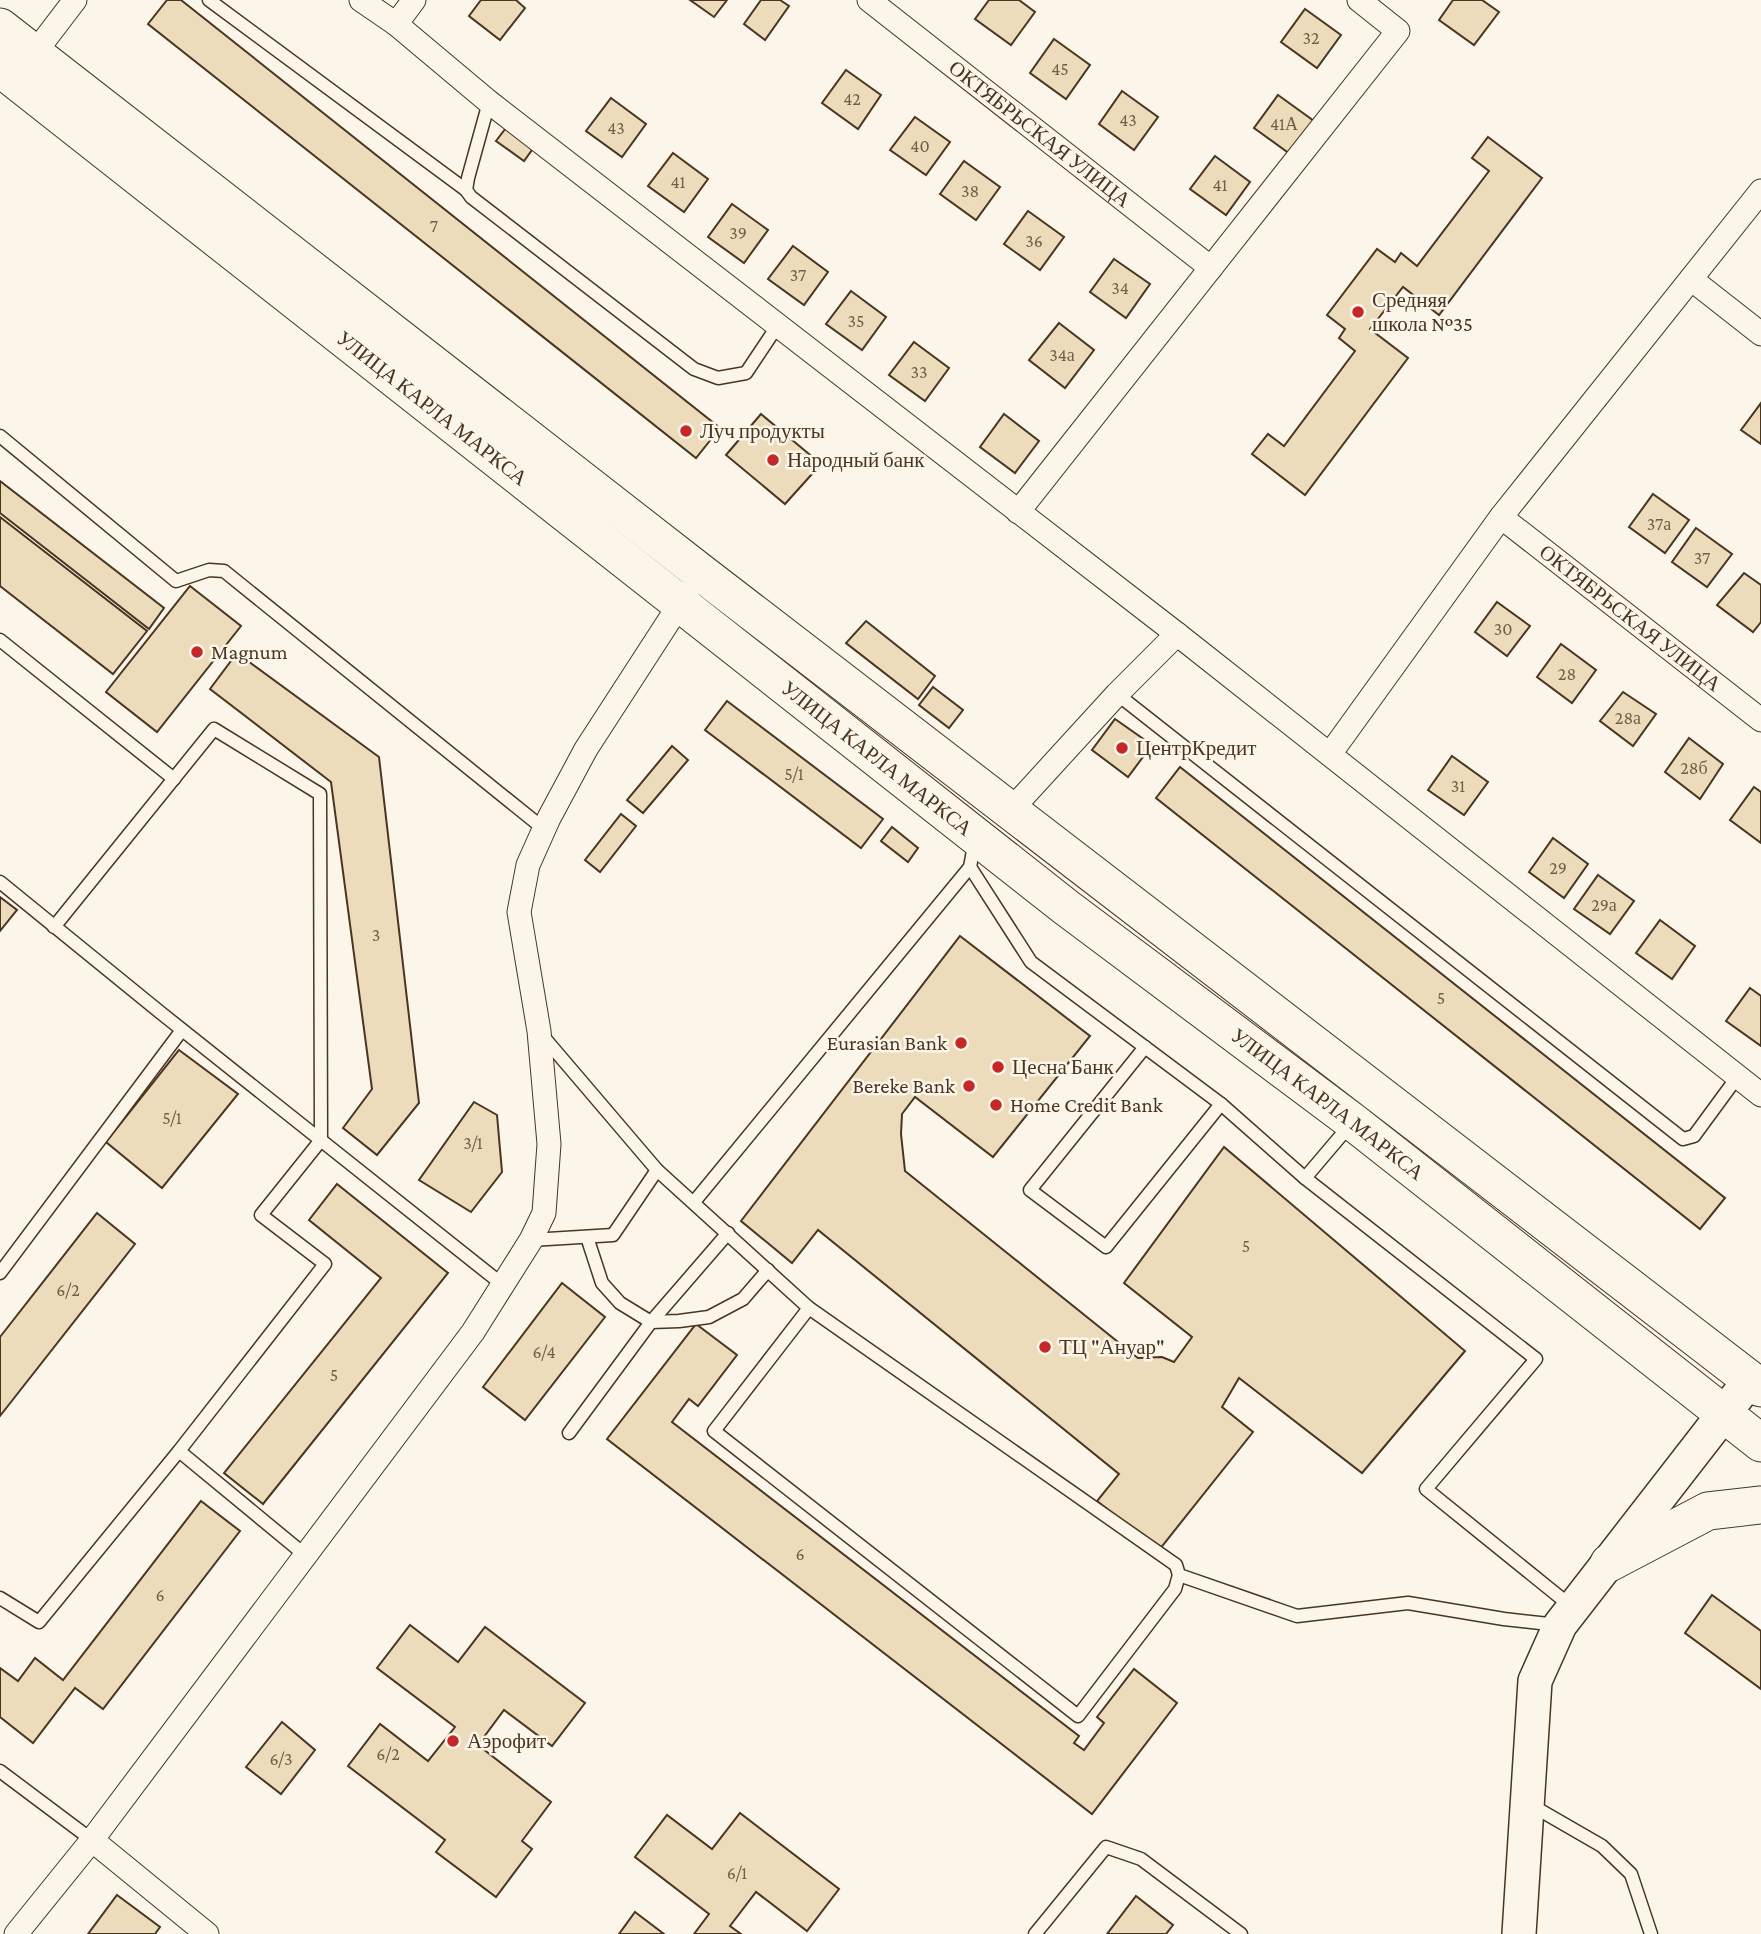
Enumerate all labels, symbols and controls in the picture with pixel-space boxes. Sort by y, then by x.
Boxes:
house number: 32 [1302,28,1320,48]
street label: ОКТЯБРЬСКАЯ УЛИЦА [944,55,1136,213]
house number: 45 [1051,59,1069,79]
house number: 42 [843,89,861,109]
house number: 43 [1119,110,1137,130]
house number: 41А [1270,114,1298,134]
house number: 43 [607,118,625,138]
house number: 40 [910,136,930,156]
house number: 41 [670,172,686,192]
house number: 41 [1212,175,1228,195]
house number: 38 [961,181,979,201]
house number: 7 [430,216,438,236]
house number: 39 [729,223,747,243]
house number: 36 [1025,231,1043,251]
house number: 37 [790,265,806,285]
house number: 34 [1111,278,1129,298]
place label: Средняя школа №35 [1372,288,1473,336]
marker: Средняя школа №35 [1350,304,1366,320]
house number: 35 [847,311,865,331]
street label: УЛИЦА КАРЛА МАРКСА [332,326,533,491]
house number: 34а [1049,345,1075,365]
house number: 33 [911,362,928,382]
place label: Луч продукты [700,419,825,443]
marker: Луч продукты [678,423,694,439]
place label: Народный банк [787,448,925,472]
marker: Народный банк [765,452,781,468]
house number: 37а [1647,514,1671,534]
street label: ОКТЯБРЬСКАЯ УЛИЦА [1535,540,1727,697]
house number: 37 [1694,548,1710,568]
house number: 30 [1494,619,1512,639]
place label: Magnum [211,640,288,664]
marker: Magnum [189,644,205,660]
house number: 28 [1558,664,1576,684]
street label: УЛИЦА КАРЛА МАРКСА [777,676,978,841]
house number: 28а [1615,708,1641,728]
place label: ЦентрКредит [1136,736,1256,760]
marker: ЦентрКредит [1114,740,1130,756]
house number: 28б [1680,758,1708,778]
house number: 5/1 [784,764,804,784]
house number: 31 [1451,776,1465,796]
house number: 29 [1549,858,1567,878]
house number: 29а [1591,895,1617,915]
house number: 3 [372,925,380,945]
house number: 5 [1437,988,1445,1008]
street label: УЛИЦА КАРЛА МАРКСА [1226,1023,1429,1186]
place label: Eurasian Bank [827,1031,947,1055]
marker: Eurasian Bank [953,1035,969,1051]
place label: Цесна Банк [1012,1055,1114,1079]
marker: Цесна Банк [990,1059,1006,1075]
place label: Bereke Bank [852,1074,955,1098]
marker: Bereke Bank [961,1078,977,1094]
place label: Home Credit Bank [1010,1093,1163,1117]
marker: Home Credit Bank [988,1097,1004,1113]
house number: 5/1 [162,1108,182,1128]
house number: 3/1 [463,1133,483,1153]
house number: 5 [1242,1236,1250,1256]
house number: 6/2 [56,1280,80,1300]
place label: ТЦ "Ануар" [1059,1335,1165,1359]
marker: ТЦ "Ануар" [1037,1339,1053,1355]
house number: 6/4 [532,1342,556,1362]
house number: 5 [330,1365,338,1385]
house number: 6 [795,1544,805,1564]
house number: 6 [155,1585,165,1605]
place label: Аэрофит [467,1729,546,1753]
marker: Аэрофит [445,1733,461,1749]
house number: 6/2 [376,1744,400,1764]
house number: 6/3 [269,1749,293,1769]
house number: 6/1 [727,1863,747,1883]

